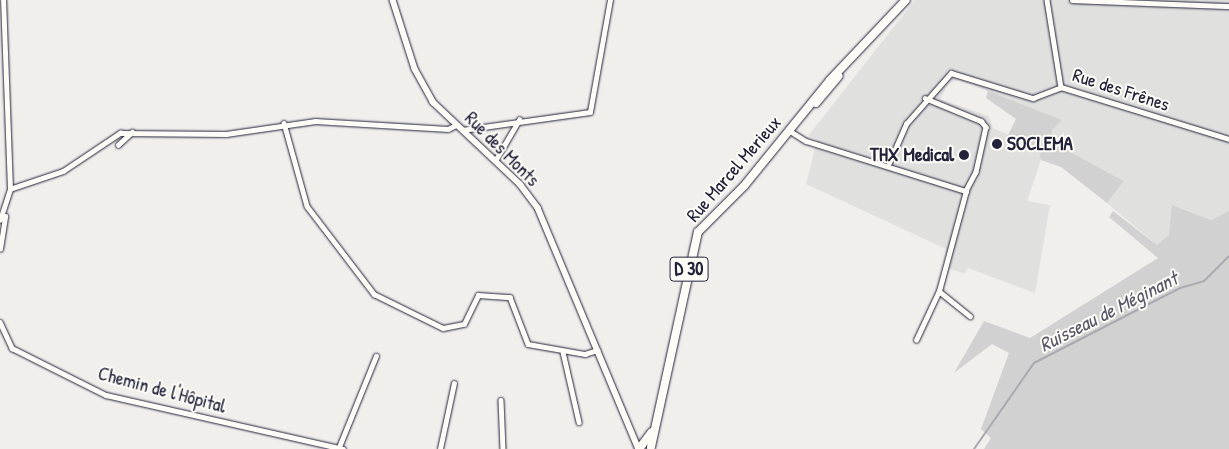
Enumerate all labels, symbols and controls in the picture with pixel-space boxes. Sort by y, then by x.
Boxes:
street label: Rue des Frênes [1070,64,1172,116]
street label: Rue des Monts [460,107,544,191]
street label: Rue Marcel Merieux [682,111,786,227]
place label: SOCLEMA [1007,133,1073,155]
marker: SOCLEMA [991,138,1003,150]
place label: THX Medical [870,144,954,166]
marker: THX Medical [958,149,970,161]
road number: D 30 [669,253,709,284]
water label: Ruisseau de Méginant [1035,266,1181,356]
street label: Chemin de l'Hôpital [96,362,228,418]

